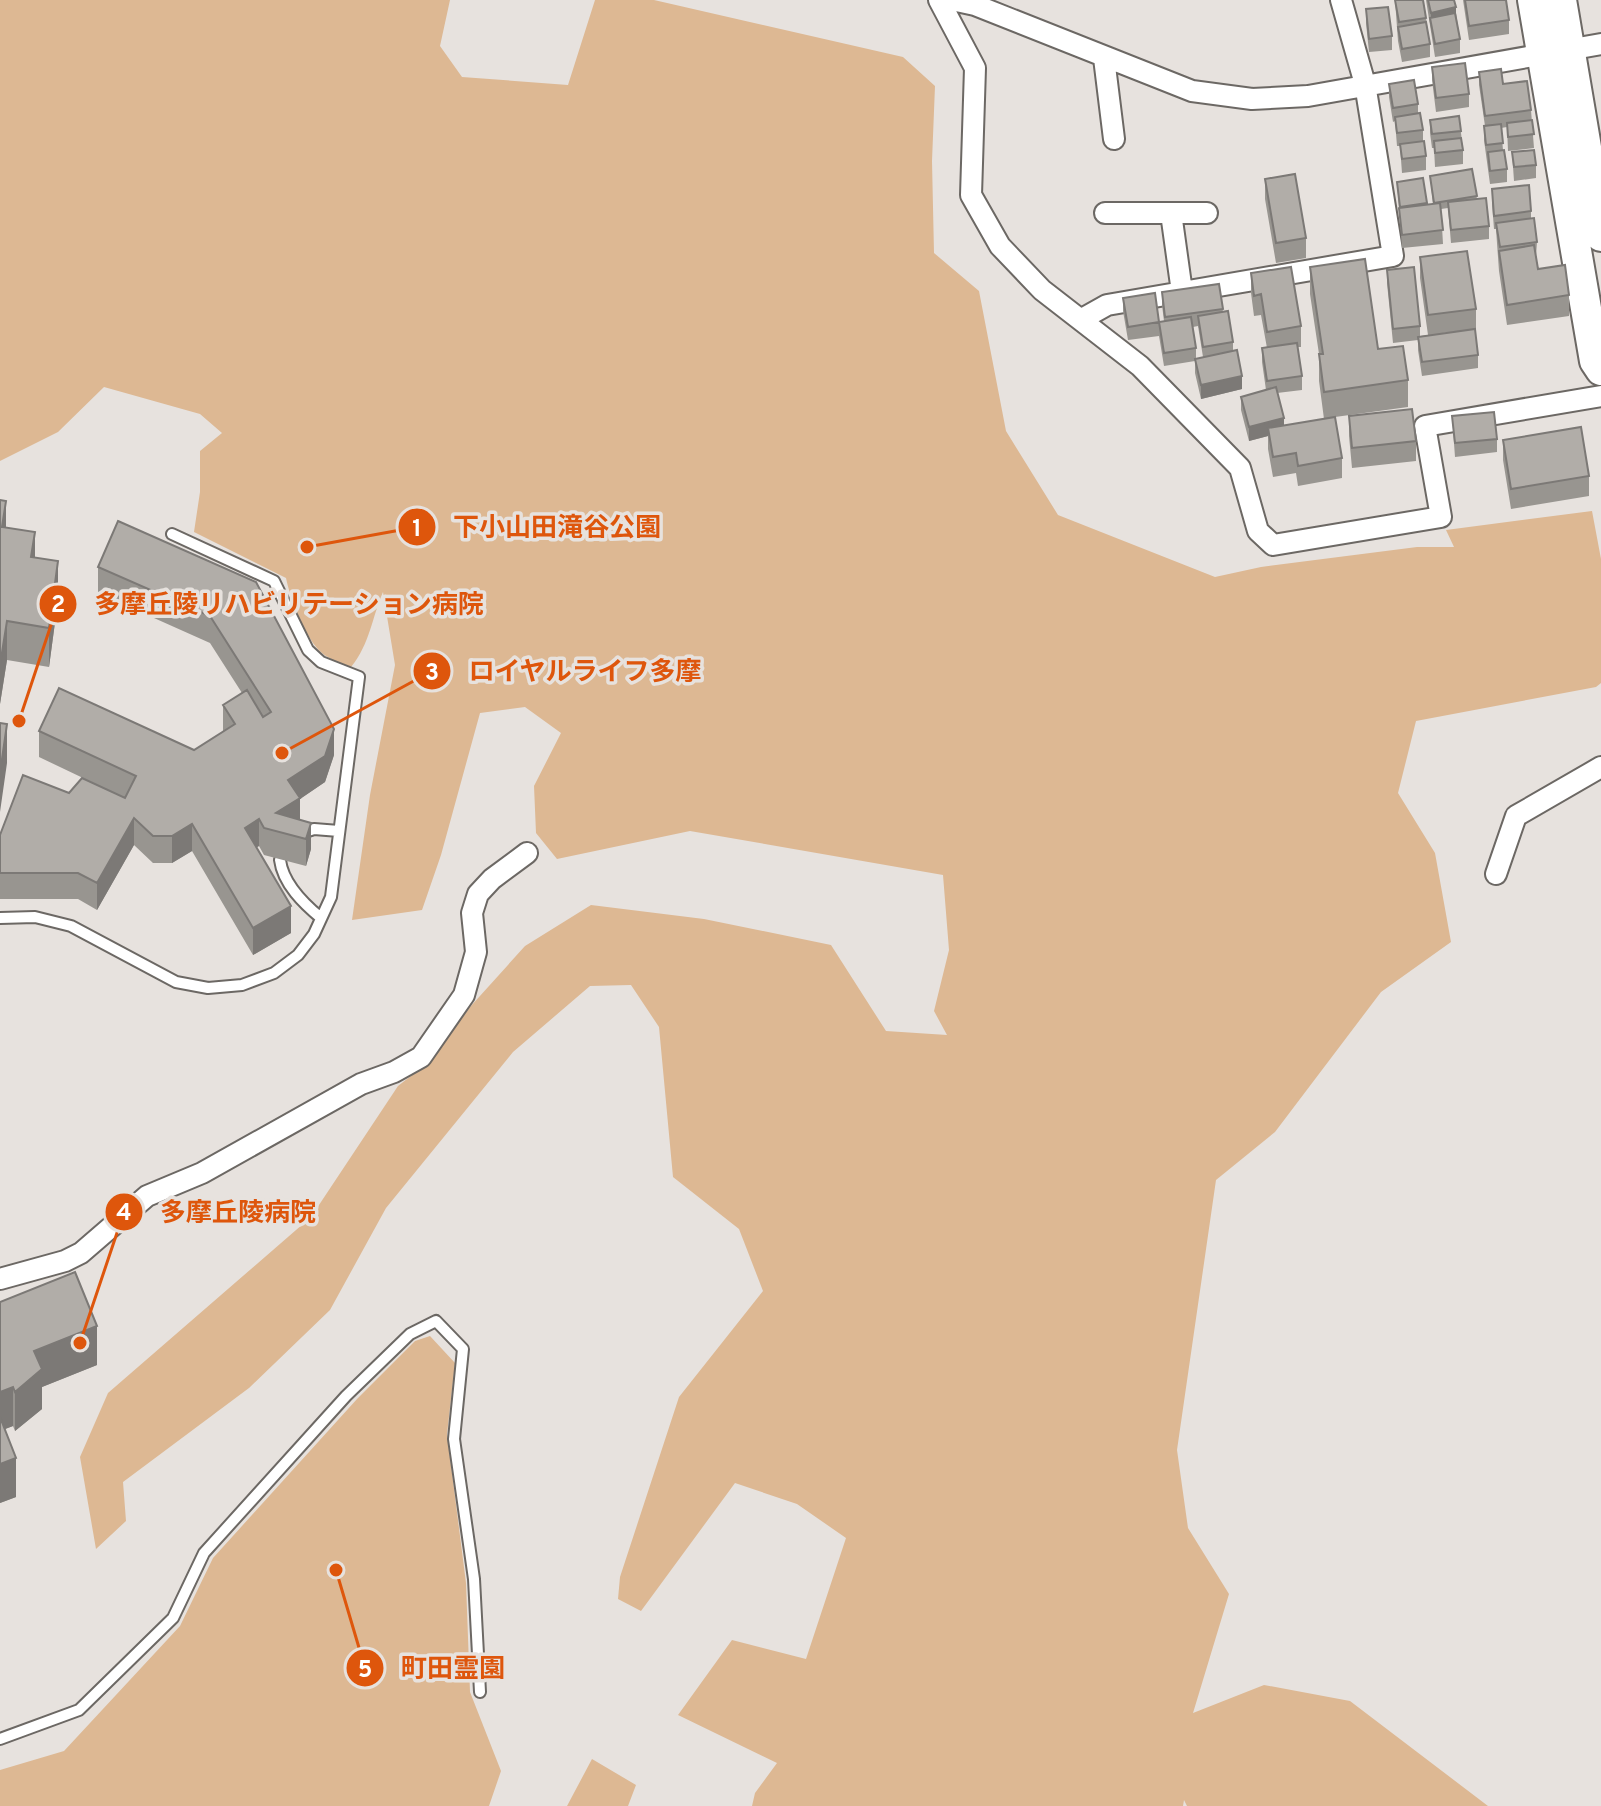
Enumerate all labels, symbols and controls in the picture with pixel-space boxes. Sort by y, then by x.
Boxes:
callout: 下小山田滝谷公園 [397,502,677,552]
text: 下小山田滝谷公園 [453,513,661,546]
text: 1 [412,515,422,545]
callout: 多摩丘陵リハビリテーション病院 [38,579,500,629]
text: 多摩丘陵リハビリテーション病院 [94,590,484,623]
text: 2 [51,591,65,621]
callout: ロイヤルライフ多摩 [412,646,718,696]
text: ロイヤルライフ多摩 [468,657,702,690]
text: 3 [425,659,439,689]
callout: 多摩丘陵病院 [104,1187,332,1237]
text: 多摩丘陵病院 [160,1198,316,1231]
text: 4 [116,1199,132,1229]
callout: 町田霊園 [345,1643,521,1693]
text: 町田霊園 [401,1654,505,1687]
text: 5 [358,1656,372,1686]

